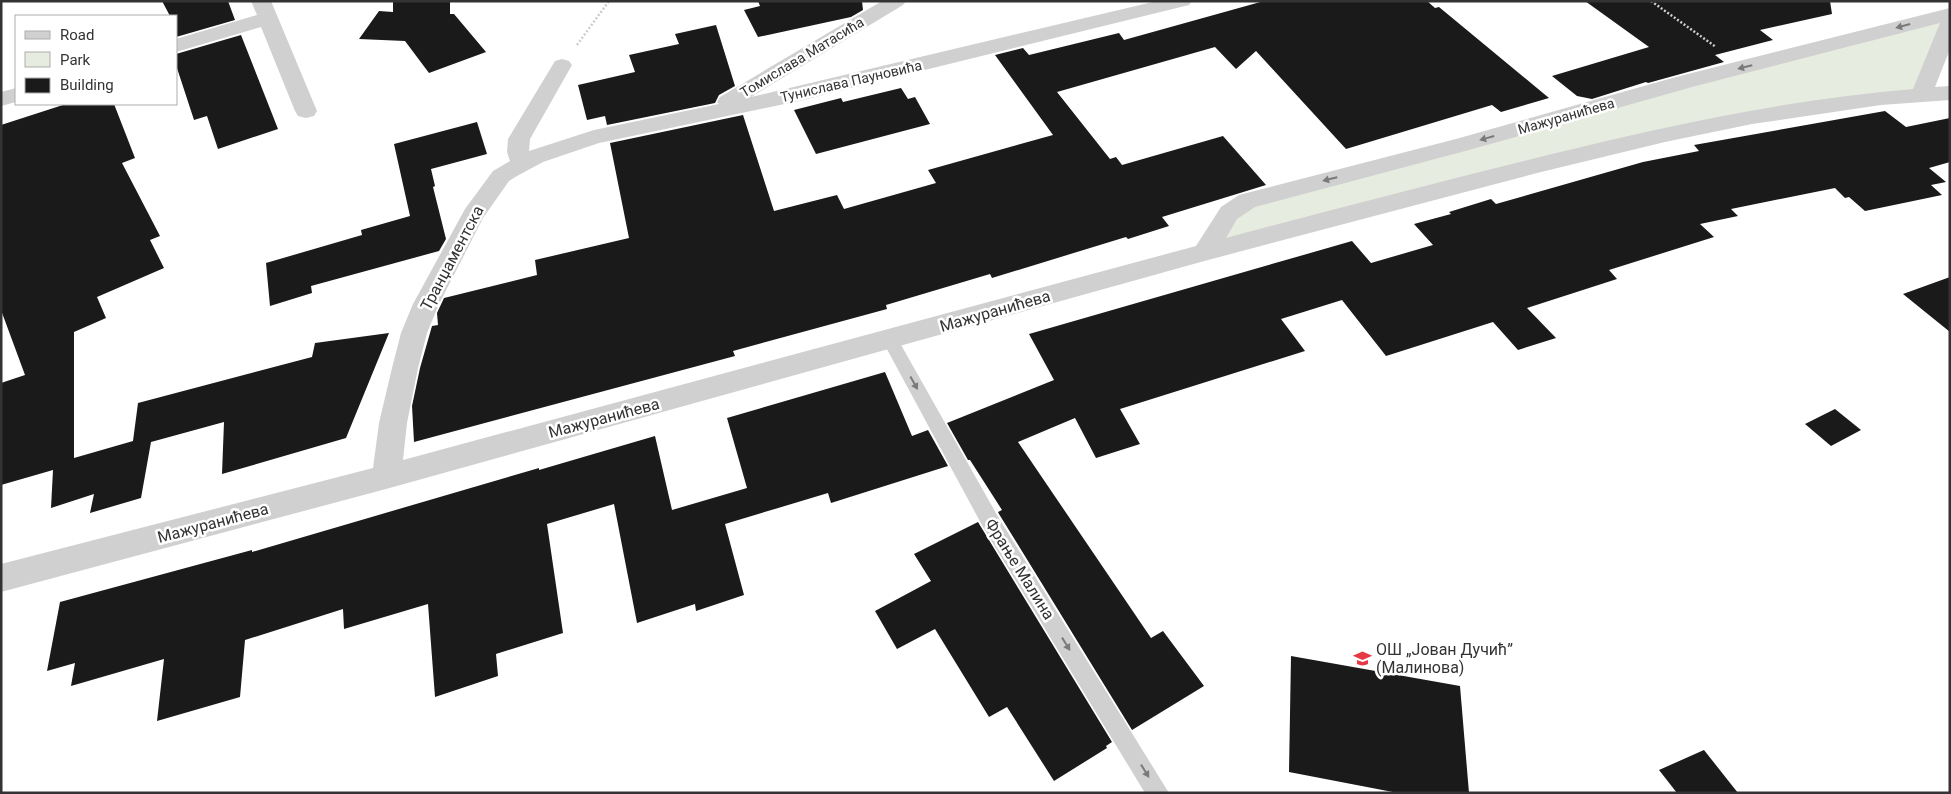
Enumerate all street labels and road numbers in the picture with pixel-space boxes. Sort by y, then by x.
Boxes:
street label: Томислава Матасића [737,14,867,100]
street label: Тунислава Пауновића [779,57,923,105]
street label: Мажуранићева [1516,95,1616,137]
street label: Транџаментска [416,202,488,314]
street label: Мажуранићева [938,286,1052,336]
street label: Мажуранићева [546,394,662,442]
street label: Мажуранићева [155,499,271,547]
street label: Фрање Малина [981,515,1059,623]

